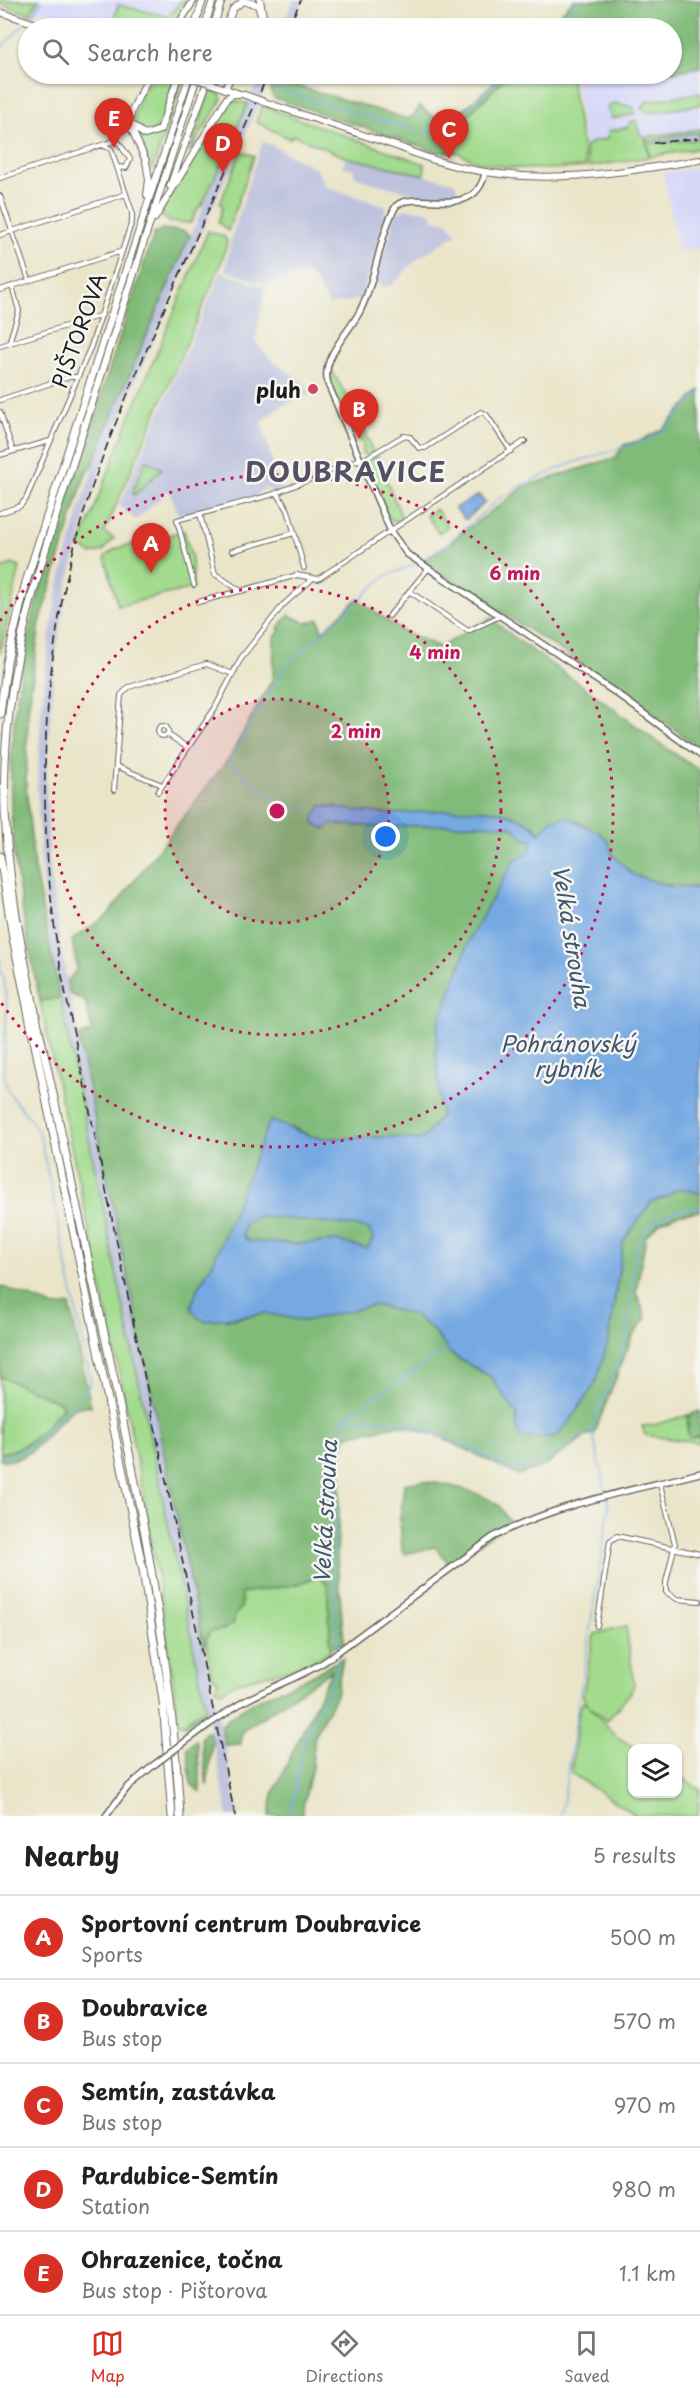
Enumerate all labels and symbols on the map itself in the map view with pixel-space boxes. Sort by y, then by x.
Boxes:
pin: E [94,98,134,148]
pin: C [430,110,468,159]
pin: D [204,124,242,173]
street label: PIŠTOROVA [42,268,114,392]
place label: pluh [256,373,301,405]
marker: pluh [306,382,320,396]
pin: B [340,390,378,439]
district label: DOUBRAVICE [245,450,447,491]
pin: A [132,524,170,573]
text: 6 min [490,559,540,586]
text: 4 min [409,638,461,665]
text: 2 min [331,717,381,744]
centre of rings [267,801,287,821]
your location [371,822,400,851]
water label: Velká strouha [545,862,601,1011]
water label: Pohránovský rybník [500,1026,637,1084]
water label: Velká strouha [304,1438,344,1585]

